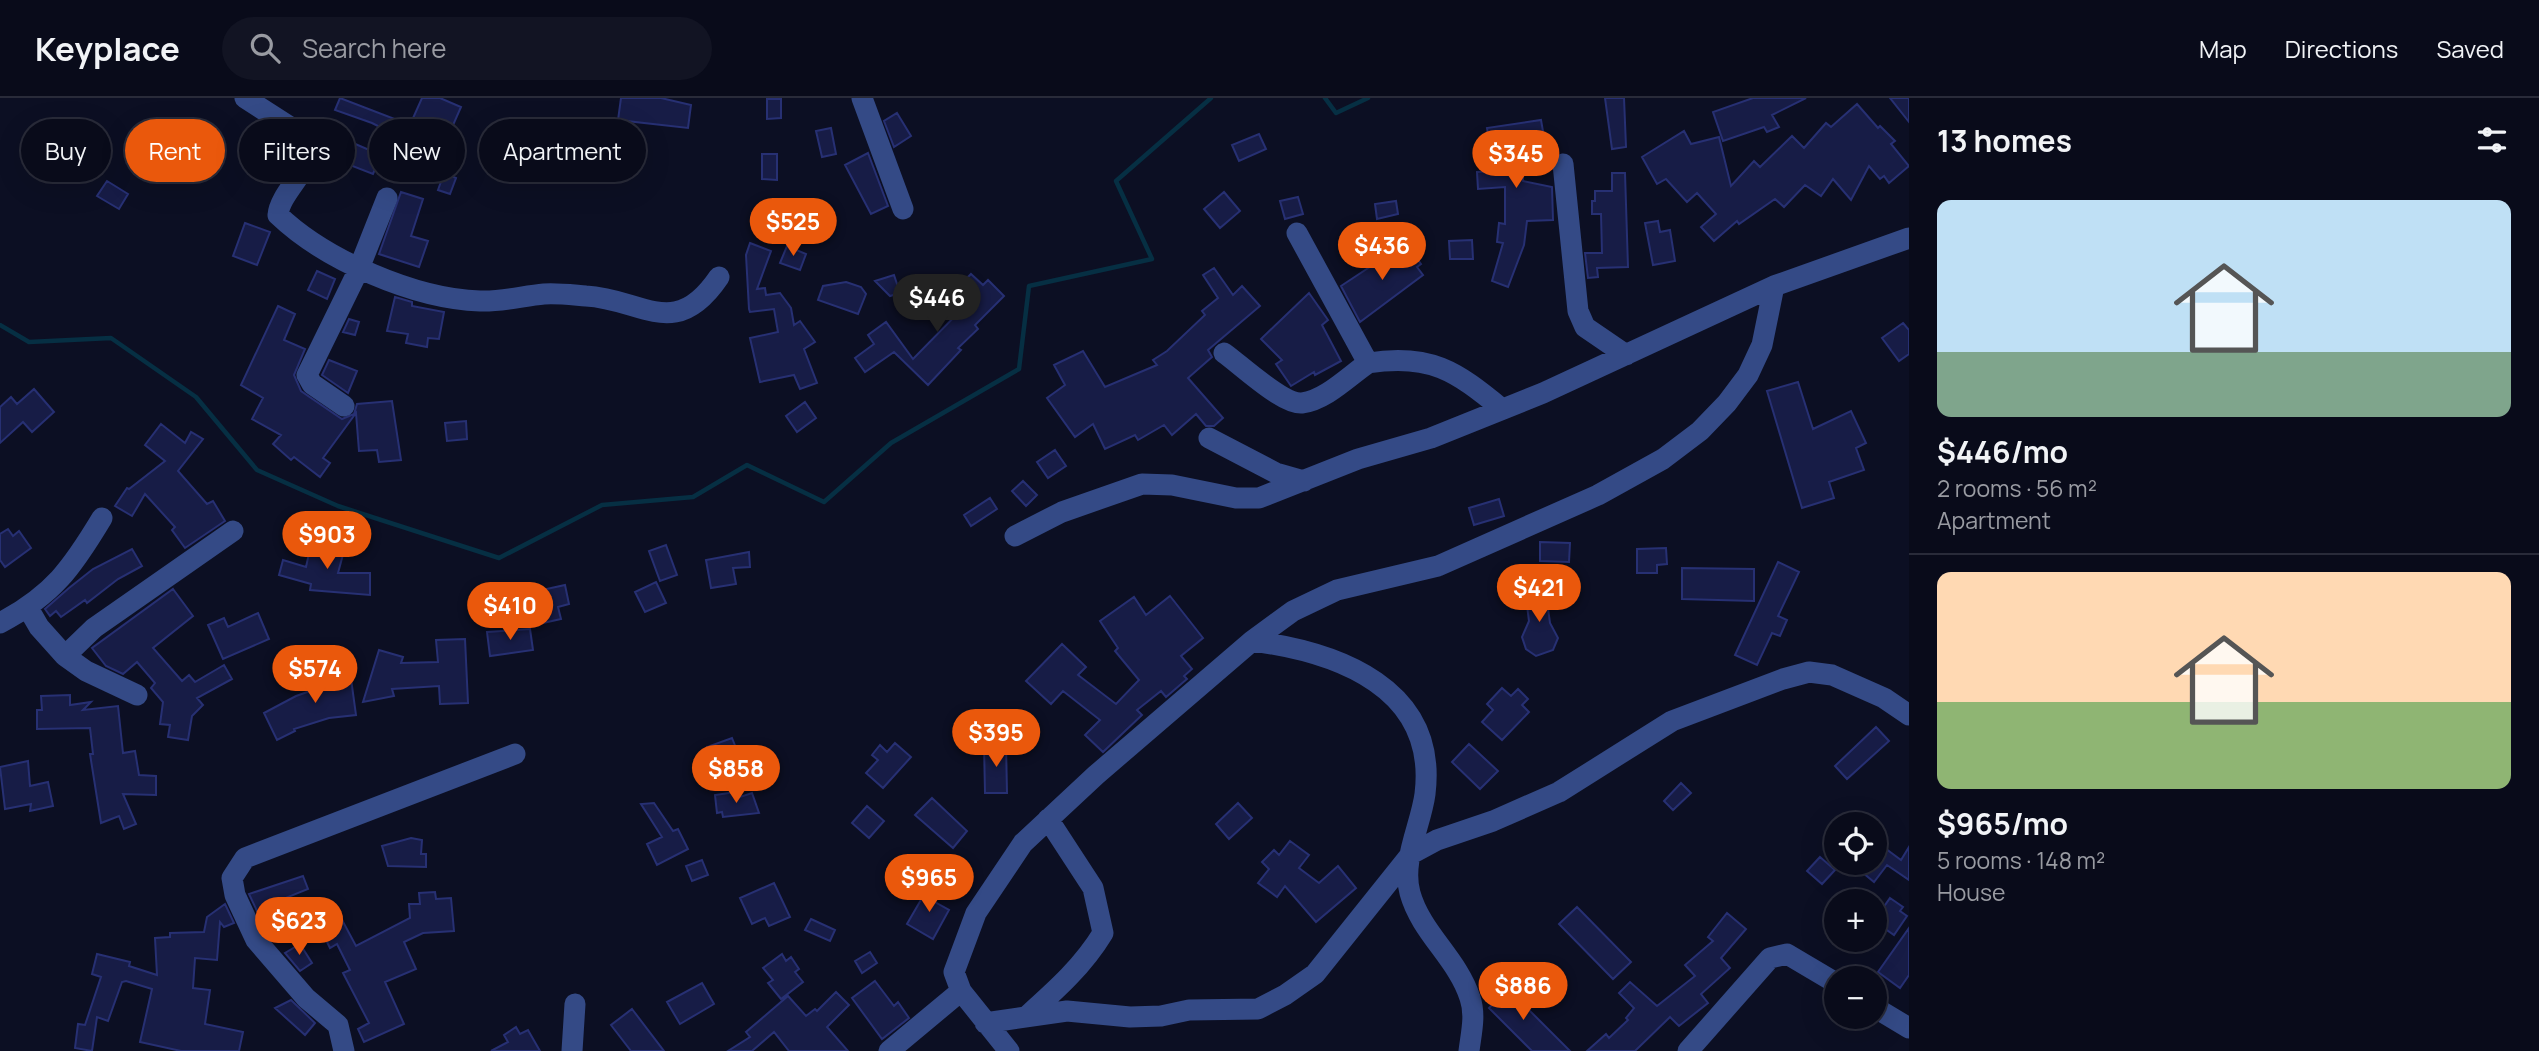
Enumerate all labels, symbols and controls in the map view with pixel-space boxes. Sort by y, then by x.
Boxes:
search box [222,17,712,80]
text: Keyplace [35,26,180,71]
icon: search [246,29,284,67]
text: Search here [302,30,447,66]
text: Map [2199,32,2247,65]
text: Directions [2285,32,2398,65]
text: Saved [2436,32,2504,65]
chip: Buy [21,119,111,182]
chip: Rent [125,119,225,182]
chip: Filters [239,119,355,182]
chip: New [369,119,465,182]
chip: Apartment [479,119,646,182]
text: 13 homes [1937,120,2072,161]
icon: filters [2473,121,2511,159]
pin: $345 [1475,130,1557,190]
text: $345 [1488,137,1544,169]
pin: $525 [752,198,834,258]
text: $525 [766,205,820,237]
pin: $436 [1341,222,1423,282]
text: $436 [1354,229,1410,261]
icon: home [2161,245,2287,371]
pin: $446 [896,274,978,334]
text: $446 [909,281,965,313]
text: $446/mo [1937,431,2068,472]
text: 2 rooms · 56 m² [1937,472,2097,504]
text: Apartment [1937,504,2051,536]
pin: $903 [286,512,368,571]
text: $903 [298,518,356,550]
pin: $421 [1498,564,1580,624]
text: $421 [1513,571,1565,603]
pin: $410 [469,582,551,642]
text: $410 [483,589,537,621]
icon: home [2161,617,2287,743]
pin: $574 [274,646,356,705]
text: $574 [288,652,342,684]
pin: $395 [955,710,1037,769]
text: $395 [968,716,1024,748]
pin: $858 [695,746,777,805]
text: $858 [708,752,764,784]
text: $965/mo [1937,803,2068,844]
map controls [1824,812,1887,1029]
button: locate [1824,812,1887,875]
text: 5 rooms · 148 m² [1937,844,2105,876]
pin: $965 [888,854,970,914]
text: $965 [901,861,957,893]
text: House [1937,876,2006,908]
button: + [1824,889,1887,952]
pin: $623 [258,898,340,957]
text: $623 [271,904,327,936]
pin: $886 [1482,962,1564,1022]
button: − [1824,966,1887,1029]
text: $886 [1495,969,1551,1001]

